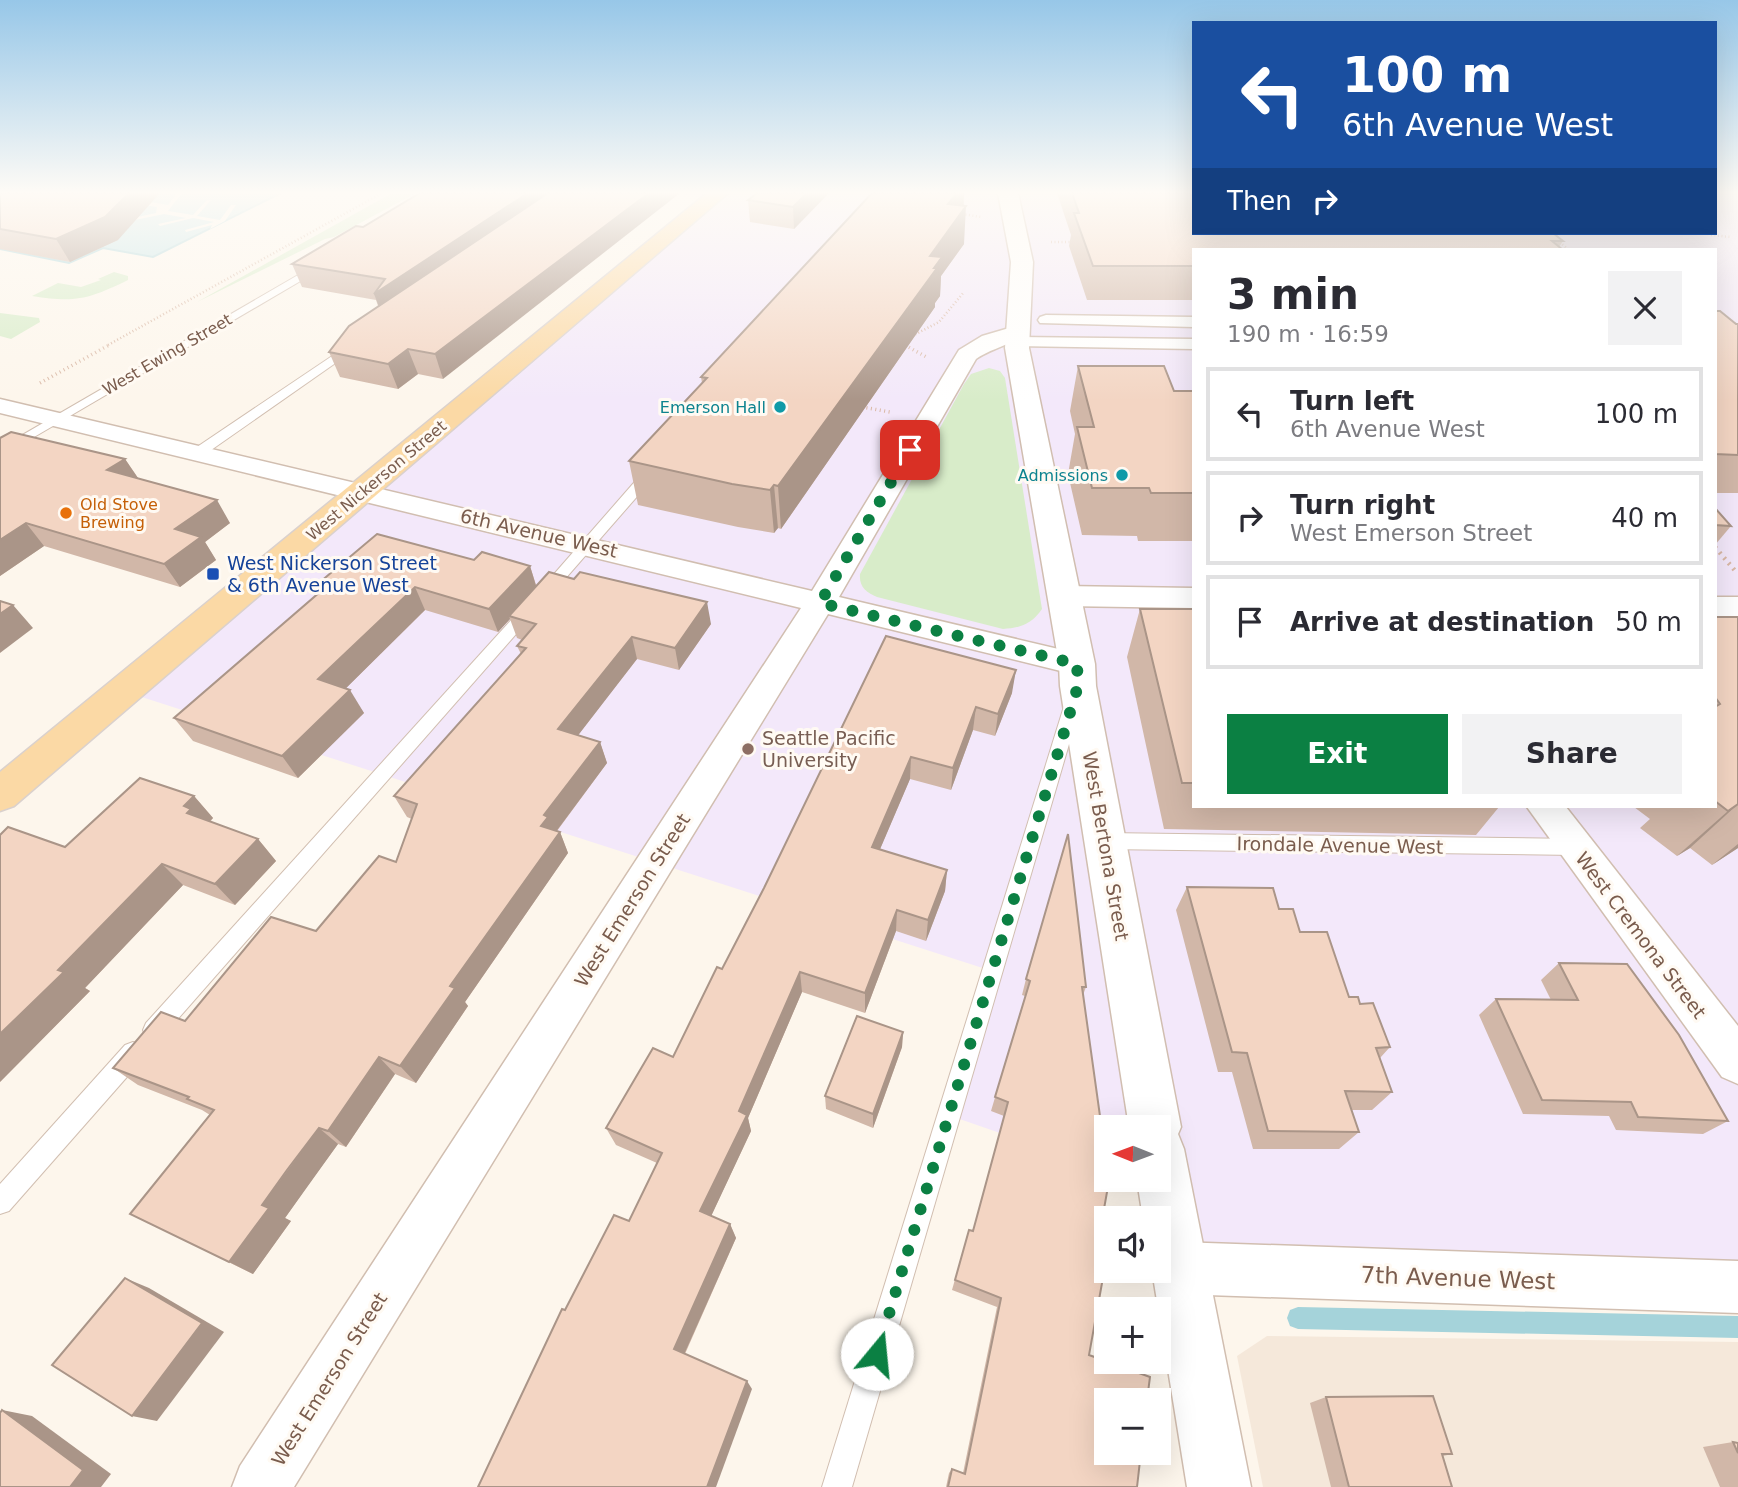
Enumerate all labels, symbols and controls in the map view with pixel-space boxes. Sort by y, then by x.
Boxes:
text: 100 m [1342,47,1512,104]
icon: left [1227,49,1318,140]
text: 6th Avenue West [1342,106,1613,144]
icon: right [1306,182,1344,220]
text: Then [1227,186,1292,216]
text: 3 min [1227,270,1359,319]
button: close [1608,271,1682,345]
street label: West Ewing Street [99,310,235,399]
text: 190 m · 16:59 [1227,321,1389,347]
text: Turn left [1290,386,1414,416]
icon: left [1231,395,1269,433]
place label: Emerson Hall [660,398,766,417]
marker: Emerson Hall [772,399,788,415]
text: 100 m [1595,399,1678,429]
street label: West Nickerson Street [303,416,450,544]
text: 6th Avenue West [1290,416,1485,442]
pin [880,420,940,480]
icon: arrive [891,431,929,469]
place label: Admissions [1018,466,1108,485]
marker: Admissions [1114,467,1130,483]
text: Turn right [1290,490,1435,520]
place label: Old Stove Brewing [80,495,158,532]
icon: right [1231,499,1269,537]
text: 40 m [1611,503,1678,533]
street label: 6th Avenue West [458,504,620,562]
marker: Old Stove Brewing [58,505,74,521]
text: West Emerson Street [1290,520,1532,546]
place label: West Nickerson Street & 6th Avenue West [227,552,437,596]
marker: West Nickerson Street & 6th Avenue West [205,566,221,582]
icon: arrive [1231,603,1269,641]
text: Arrive at destination [1290,607,1594,637]
text: 50 m [1615,607,1682,637]
button: Exit [1227,714,1448,794]
button: Share [1462,714,1682,794]
place label: Seattle Pacific University [762,727,896,771]
marker: Seattle Pacific University [740,741,756,757]
street label: West Bertona Street [1079,750,1133,942]
street label: West Emerson Street [570,809,694,991]
street label: Irondale Avenue West [1236,832,1444,858]
street label: West Cremona Street [1571,847,1711,1023]
north arrow [1094,1115,1171,1192]
map controls [1094,1115,1171,1465]
button: sound [1094,1206,1171,1283]
street label: 7th Avenue West [1360,1262,1556,1294]
street label: West Emerson Street [267,1288,391,1470]
button: + [1094,1297,1171,1374]
position arrow [840,1317,914,1391]
button: − [1094,1388,1171,1465]

